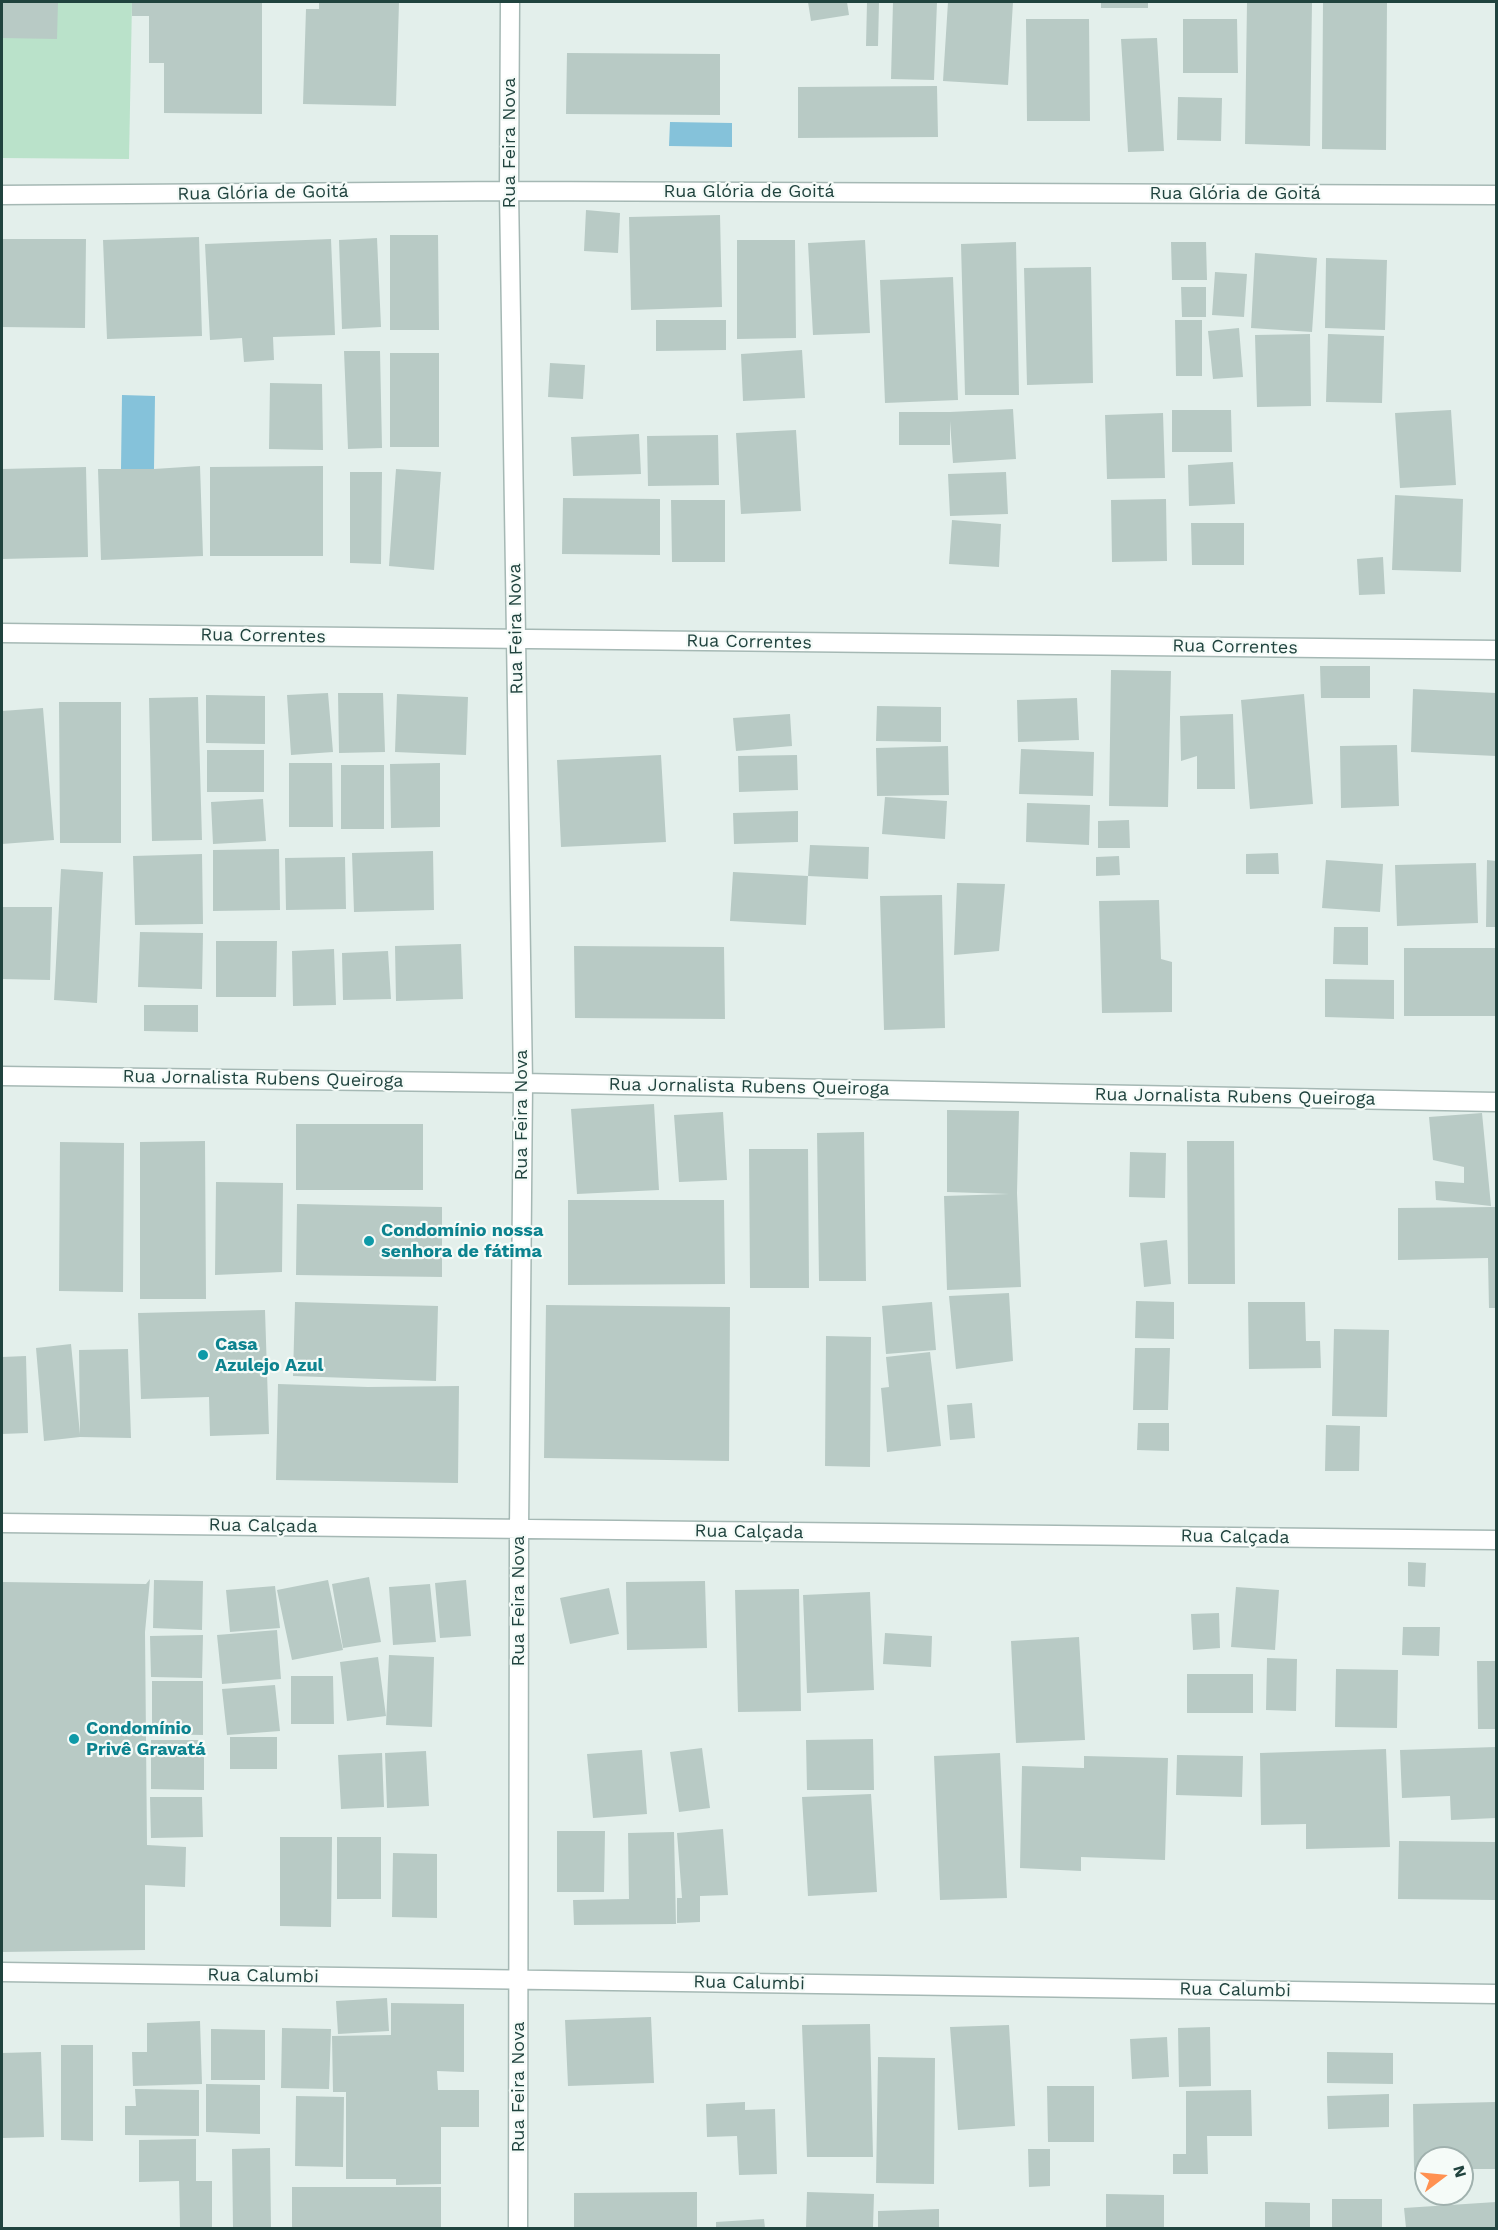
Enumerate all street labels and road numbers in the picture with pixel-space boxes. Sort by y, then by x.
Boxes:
street label: Rua Feira Nova [499,78,521,208]
street label: Rua Glória de Goitá [177,181,349,205]
street label: Rua Glória de Goitá [663,181,835,203]
street label: Rua Glória de Goitá [1149,183,1321,205]
street label: Rua Feira Nova [504,563,528,695]
street label: Rua Correntes [200,624,326,648]
street label: Rua Correntes [686,630,812,654]
street label: Rua Correntes [1172,635,1298,659]
street label: Rua Feira Nova [511,1050,533,1180]
street label: Rua Jornalista Rubens Queiroga [122,1066,404,1092]
street label: Rua Jornalista Rubens Queiroga [608,1074,890,1100]
street label: Rua Jornalista Rubens Queiroga [1094,1084,1376,1110]
street label: Rua Calçada [208,1514,318,1538]
street label: Rua Calçada [694,1520,804,1544]
street label: Rua Calçada [1180,1525,1290,1549]
street label: Rua Feira Nova [508,1536,530,1666]
street label: Rua Calumbi [207,1964,319,1988]
street label: Rua Calumbi [693,1971,805,1995]
street label: Rua Calumbi [1179,1978,1291,2002]
street label: Rua Feira Nova [508,2022,530,2152]

